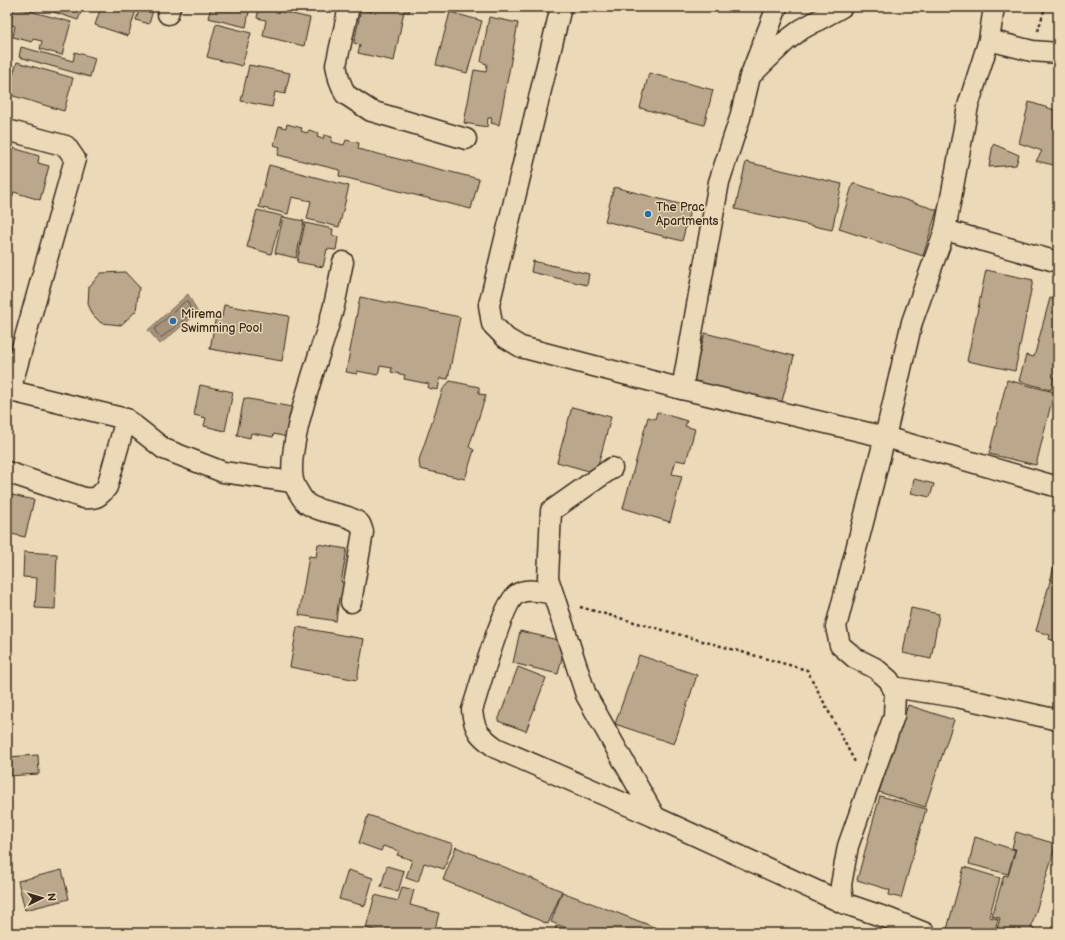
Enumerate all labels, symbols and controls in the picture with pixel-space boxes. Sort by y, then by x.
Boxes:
place label: The Prac Apartments [656,200,719,229]
marker: The Prac Apartments [643,209,653,219]
place label: Mirema Swimming Pool [181,307,262,336]
marker: Mirema Swimming Pool [168,316,178,326]
north arrow [22,878,62,918]
text: N [45,892,58,902]

